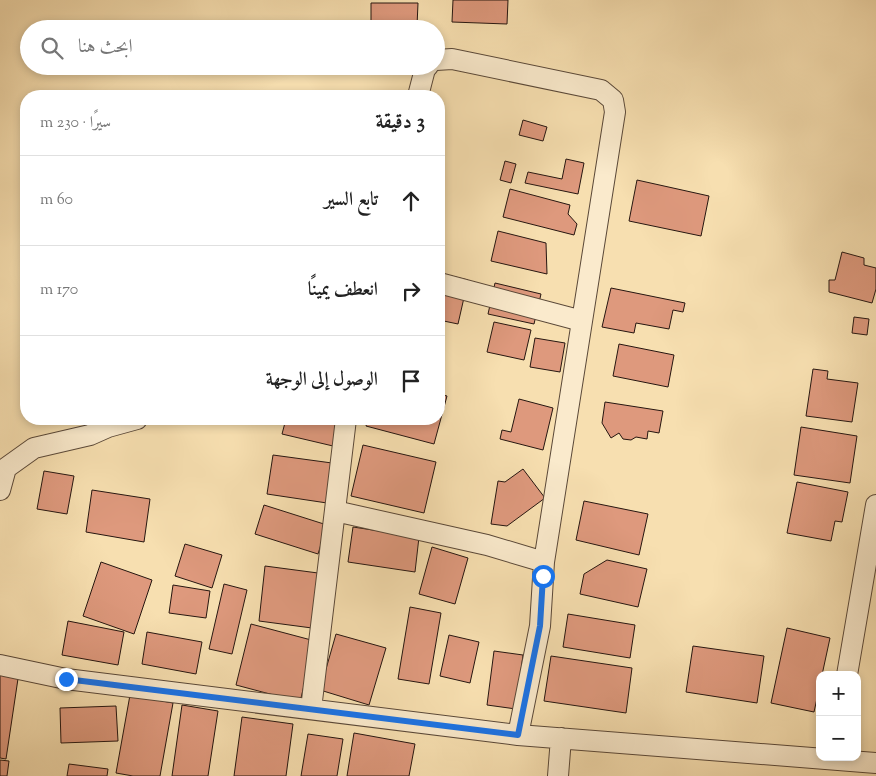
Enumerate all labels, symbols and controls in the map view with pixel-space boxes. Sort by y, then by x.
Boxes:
search box [20,20,445,75]
icon: search [38,34,66,62]
text: ابحث هنا [78,34,133,61]
text: 3 دقيقة [375,108,425,138]
text: سيرًا · 230 m [40,112,111,135]
text: تابع السير [324,187,378,214]
icon: ahead [397,187,425,215]
text: 60 m [40,189,73,212]
text: انعطف يمينًا [308,277,378,304]
icon: right [397,277,425,305]
text: 170 m [40,279,78,302]
text: الوصول إلى الوجهة [266,367,378,394]
icon: arrive [397,367,425,395]
route start [532,565,555,588]
route end [55,668,78,691]
map controls [816,671,861,761]
button: + [816,671,861,716]
button: − [816,716,861,761]

